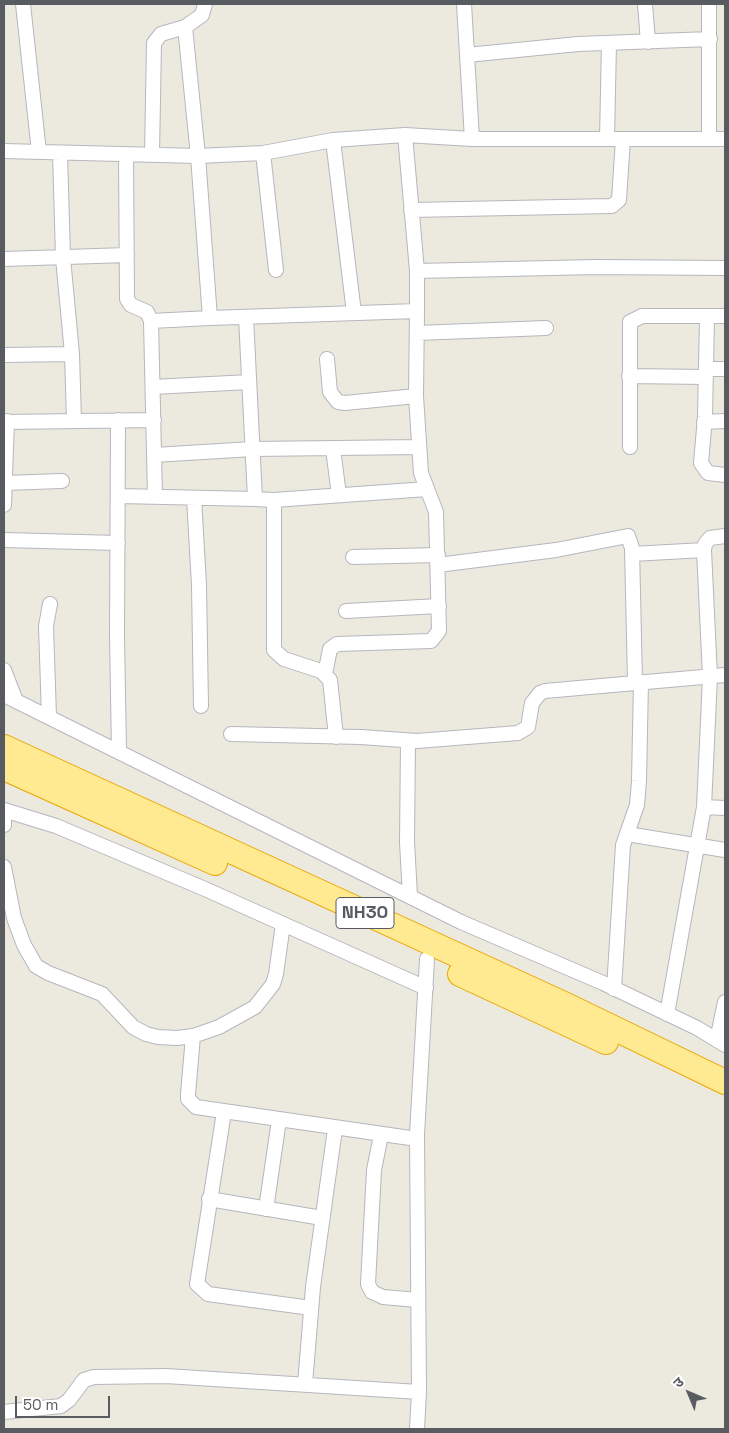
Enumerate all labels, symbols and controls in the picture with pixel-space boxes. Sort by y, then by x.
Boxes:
road number: NH30 [336,898,394,928]
north arrow [664,1368,714,1418]
text: उ [669,1373,688,1392]
scale bar [18,1386,112,1418]
text: 50 m [23,1395,58,1414]

